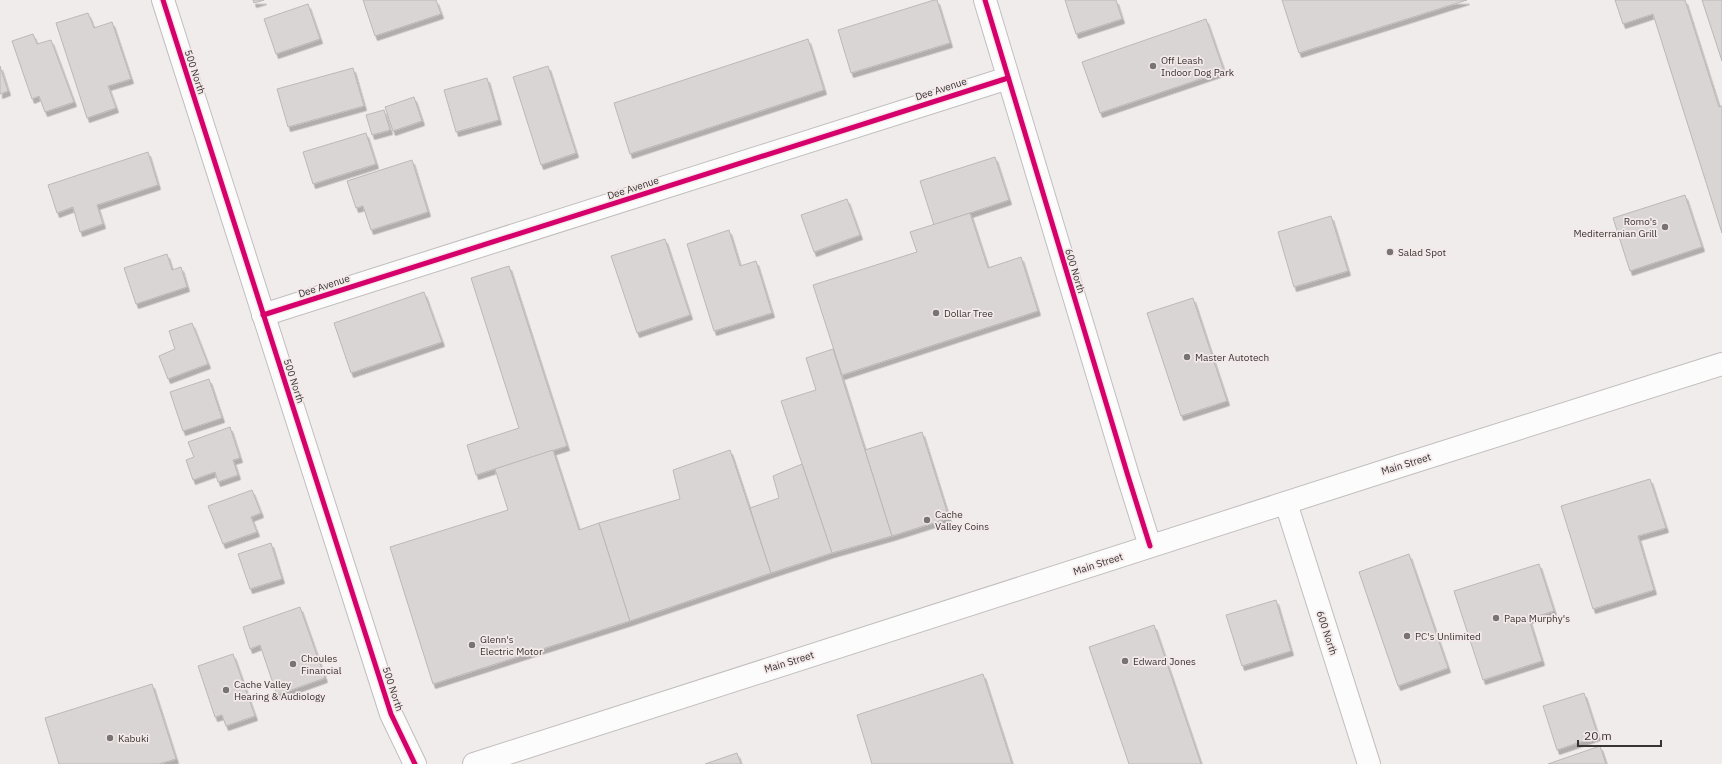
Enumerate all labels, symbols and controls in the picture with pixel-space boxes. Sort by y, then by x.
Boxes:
street label: 500 North [182,48,208,96]
place label: Off Leash Indoor Dog Park [1161,54,1235,79]
marker: Off Leash Indoor Dog Park [1148,61,1158,71]
street label: Dee Avenue [914,74,969,103]
street label: Dee Avenue [606,173,661,202]
place label: Romo's Mediterranian Grill [1573,215,1657,240]
marker: Romo's Mediterranian Grill [1660,222,1670,232]
place label: Salad Spot [1398,246,1447,259]
street label: 600 North [1062,247,1088,295]
marker: Salad Spot [1385,247,1395,257]
street label: Dee Avenue [297,271,352,300]
place label: Dollar Tree [944,307,993,320]
marker: Dollar Tree [931,308,941,318]
place label: Master Autotech [1195,351,1269,364]
marker: Master Autotech [1182,352,1192,362]
street label: 500 North [281,357,307,405]
street label: Main Street [1380,450,1433,478]
place label: Cache Valley Coins [935,508,989,533]
marker: Cache Valley Coins [922,515,932,525]
street label: Main Street [1072,550,1125,578]
street label: 600 North [1314,609,1340,657]
place label: Papa Murphy's [1504,612,1570,625]
marker: Papa Murphy's [1491,613,1501,623]
place label: PC's Unlimited [1415,630,1481,643]
marker: PC's Unlimited [1402,631,1412,641]
place label: Glenn's Electric Motor [480,633,543,658]
marker: Glenn's Electric Motor [467,640,477,650]
street label: Main Street [763,648,816,676]
place label: Choules Financial [301,652,342,677]
place label: Edward Jones [1133,655,1196,668]
marker: Edward Jones [1120,656,1130,666]
marker: Choules Financial [288,659,298,669]
street label: 500 North [380,665,406,713]
place label: Cache Valley Hearing & Audiology [234,678,325,703]
marker: Cache Valley Hearing & Audiology [221,685,231,695]
scale bar [1578,722,1661,748]
text: 20 m [1584,728,1612,743]
place label: Kabuki [118,732,149,745]
marker: Kabuki [105,733,115,743]

